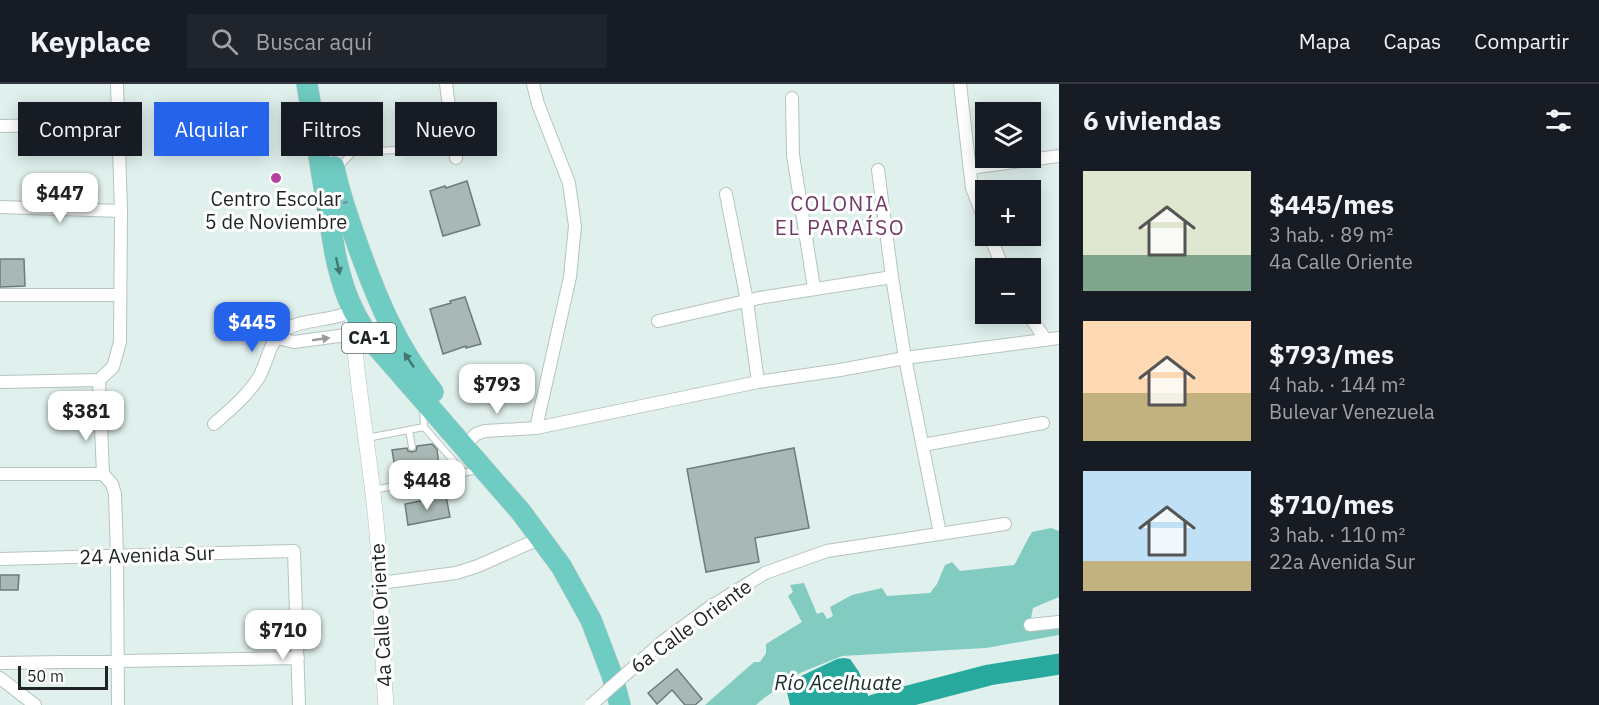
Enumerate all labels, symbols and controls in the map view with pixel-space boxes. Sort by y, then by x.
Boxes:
search box [187,14,607,68]
text: Keyplace [30,23,151,60]
icon: search [208,25,241,58]
text: Buscar aquí [256,27,372,56]
text: Mapa [1299,27,1350,55]
text: Capas [1383,27,1441,55]
text: Compartir [1474,27,1569,55]
chip: Comprar [18,102,142,156]
chip: Alquilar [154,102,269,156]
chip: Filtros [281,102,383,156]
chip: Nuevo [395,102,497,156]
map controls [975,102,1041,324]
button: layers [975,102,1041,168]
text: 6 viviendas [1083,103,1221,137]
icon: filters [1542,104,1575,137]
marker: Centro Escolar 5 de Noviembre [269,171,283,185]
pin: $447 [24,173,96,224]
text: $447 [36,179,84,206]
button: + [975,180,1041,246]
place label: Centro Escolar 5 de Noviembre [205,185,347,235]
text: $445/mes [1269,187,1394,221]
district label: COLONIA EL PARAÍSO [775,189,905,241]
icon: home [1131,195,1203,267]
text: 3 hab. · 89 m² [1269,221,1393,248]
text: 4a Calle Oriente [1269,248,1413,275]
one-way arrow [334,257,344,275]
button: − [975,258,1041,324]
pin: $445 [216,302,288,353]
text: $445 [228,308,276,335]
road number: CA-1 [342,323,396,353]
one-way arrow [312,334,331,343]
text: $793/mes [1269,337,1394,371]
icon: home [1131,345,1203,417]
one-way arrow [404,352,415,368]
pin: $793 [461,364,533,415]
text: $793 [473,370,521,397]
text: 4 hab. · 144 m² [1269,371,1405,398]
pin: $381 [50,391,122,442]
text: $381 [62,397,110,424]
text: Bulevar Venezuela [1269,398,1435,425]
pin: $448 [391,460,463,511]
text: $448 [403,466,451,493]
text: $710/mes [1269,487,1394,521]
icon: home [1131,495,1203,567]
text: 3 hab. · 110 m² [1269,521,1405,548]
street label: 24 Avenida Sur [79,539,215,570]
street label: 4a Calle Oriente [363,543,398,688]
text: 22a Avenida Sur [1269,548,1415,575]
street label: 6a Calle Oriente [625,572,757,679]
pin: $710 [247,610,319,661]
text: $710 [259,616,307,643]
scale bar [18,663,108,690]
text: 50 m [27,666,64,686]
water label: Río Acelhuate [774,668,902,696]

